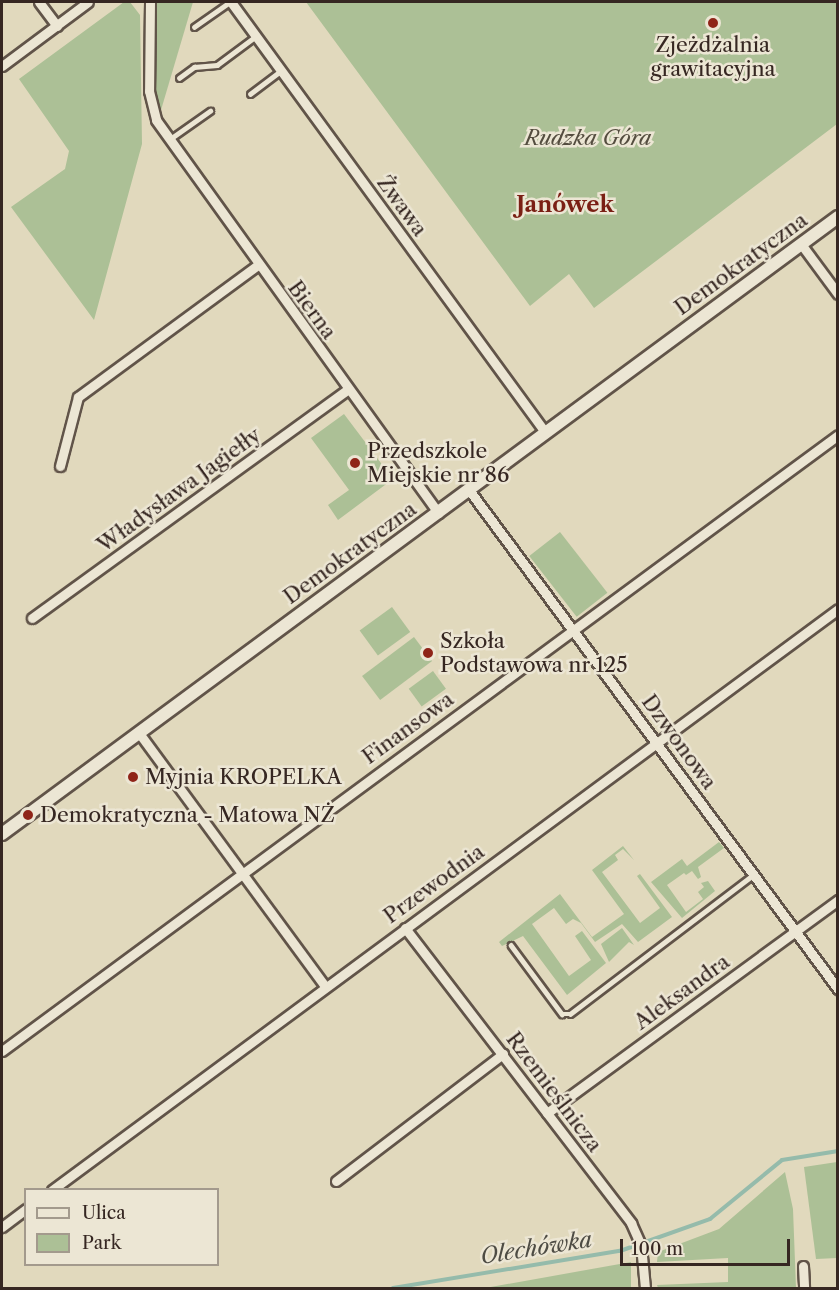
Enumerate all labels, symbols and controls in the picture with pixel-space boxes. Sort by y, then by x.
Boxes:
marker: Zjeżdżalnia grawitacyjna [706,16,720,30]
place label: Zjeżdżalnia grawitacyjna [650,32,776,82]
park label: Rudzka Góra [524,125,652,151]
street label: Żwawa [372,171,432,241]
district label: Janówek [516,192,614,218]
street label: Demokratyczna [670,207,812,321]
street label: Bierna [282,276,342,344]
street label: Władysława Jagiełły [92,422,266,558]
place label: Przedszkole Miejskie nr 86 [367,438,510,488]
marker: Przedszkole Miejskie nr 86 [348,456,362,470]
street label: Demokratyczna [279,496,421,610]
place label: Szkoła Podstawowa nr 125 [440,628,628,678]
marker: Szkoła Podstawowa nr 125 [421,646,435,660]
street label: Finansowa [357,686,459,770]
street label: Dzwonowa [636,690,722,794]
place label: Myjnia KROPELKA [145,764,342,790]
marker: Myjnia KROPELKA [126,770,140,784]
place label: Demokratyczna - Matowa NŻ [40,802,335,828]
marker: Demokratyczna - Matowa NŻ [21,808,35,822]
street label: Przewodnia [379,839,489,929]
street label: Aleksandra [629,949,735,1035]
street label: Rzemieślnicza [501,1027,607,1157]
legend [24,1188,219,1266]
text: Ulica [82,1202,126,1224]
water label: Olechówka [478,1226,594,1270]
scale bar [623,1227,792,1265]
text: Park [82,1232,121,1254]
text: 100 m [631,1238,683,1260]

